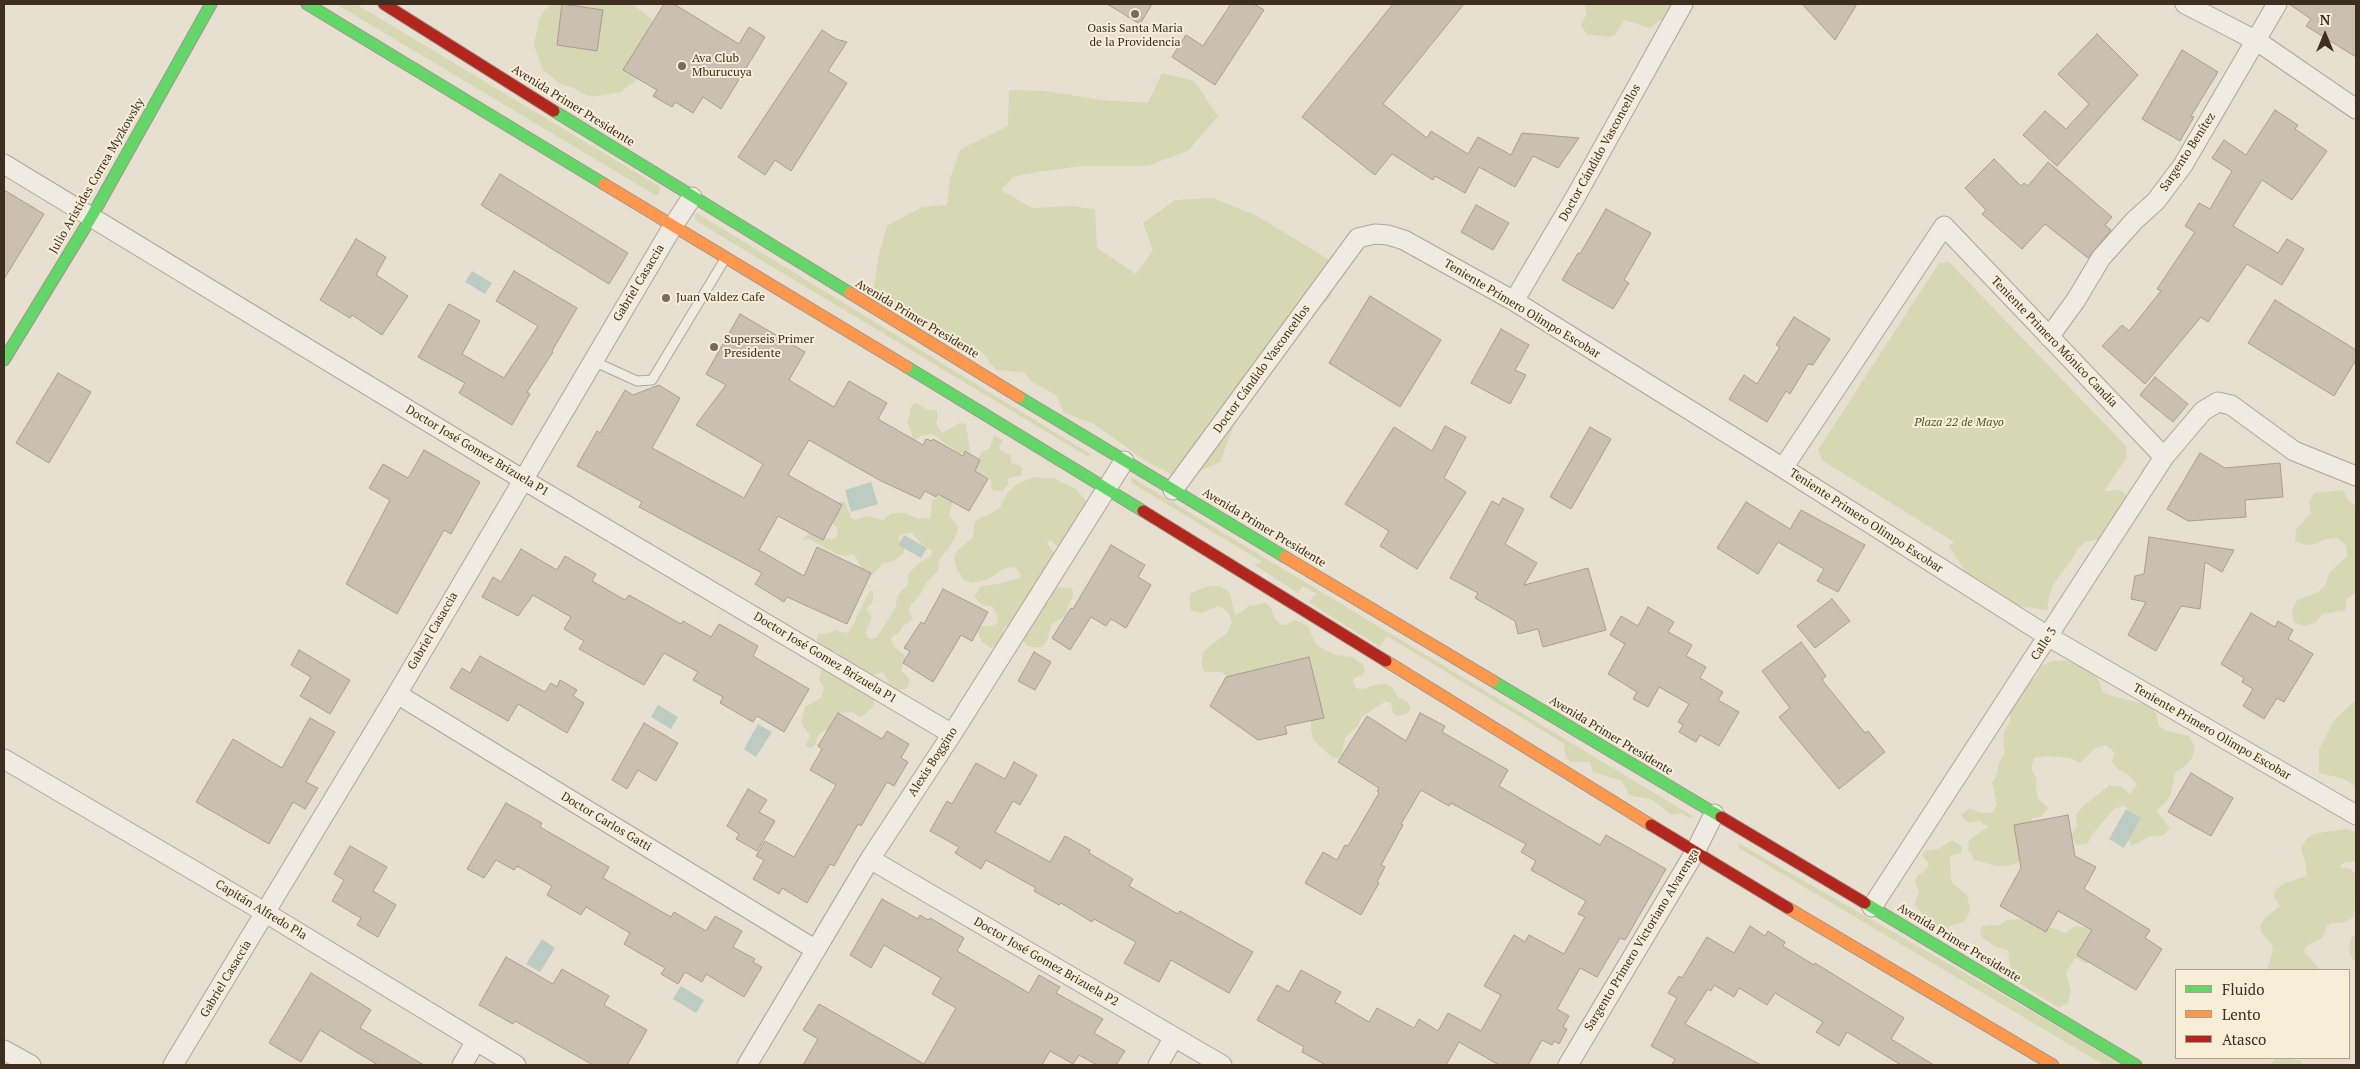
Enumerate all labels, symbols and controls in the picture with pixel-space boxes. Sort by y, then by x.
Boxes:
marker: Oasis Santa Maria de la Providencia [1129,8,1141,20]
north arrow [2300,10,2350,60]
text: N [2320,10,2330,29]
place label: Oasis Santa Maria de la Providencia [1087,22,1183,50]
place label: Ava Club Mburucuya [692,52,752,80]
marker: Ava Club Mburucuya [676,60,688,72]
street label: Avenida Primer Presidente [509,62,637,150]
street label: Doctor Cándido Vasconcellos [1556,82,1644,224]
street label: Julio Aristides Correa Myzkowsky [46,96,148,256]
street label: Sargento Benítez [2157,110,2219,194]
street label: Gabriel Casaccia [610,242,668,324]
street label: Teniente Primero Olimpo Escobar [1441,256,1603,362]
street label: Teniente Primero Mónico Candia [1988,274,2120,410]
street label: Avenida Primer Presidente [853,276,981,362]
place label: Juan Valdez Cafe [676,291,765,305]
marker: Juan Valdez Cafe [660,292,672,304]
street label: Doctor Cándido Vasconcellos [1211,302,1313,436]
place label: Superseis Primer Presidente [724,333,814,361]
marker: Superseis Primer Presidente [708,341,720,353]
street label: Doctor José Gomez Brizuela P1 [403,402,551,500]
park label: Plaza 22 de Mayo [1914,416,2004,430]
street label: Teniente Primero Olimpo Escobar [1787,466,1945,576]
street label: Avenida Primer Presidente [1200,485,1328,571]
street label: Gabriel Casaccia [405,590,461,672]
street label: Doctor José Gomez Brizuela P1 [751,609,899,707]
street label: Calle 3 [2028,625,2060,663]
street label: Teniente Primero Olimpo Escobar [2130,681,2294,783]
street label: Avenida Primer Presidente [1547,693,1675,779]
street label: Alexis Boggino [905,725,961,799]
street label: Doctor Carlos Gatti [558,789,654,855]
street label: Sargento Primero Victoriano Alvarenga [1582,846,1702,1034]
street label: Capitán Alfredo Pla [213,877,309,943]
street label: Avenida Primer Presidente [1895,900,2023,986]
street label: Doctor José Gomez Brizuela P2 [971,915,1121,1009]
street label: Gabriel Casaccia [197,938,255,1020]
legend [2175,969,2350,1059]
text: Fluido [2222,979,2264,999]
text: Lento [2222,1004,2261,1024]
text: Atasco [2222,1029,2266,1049]

